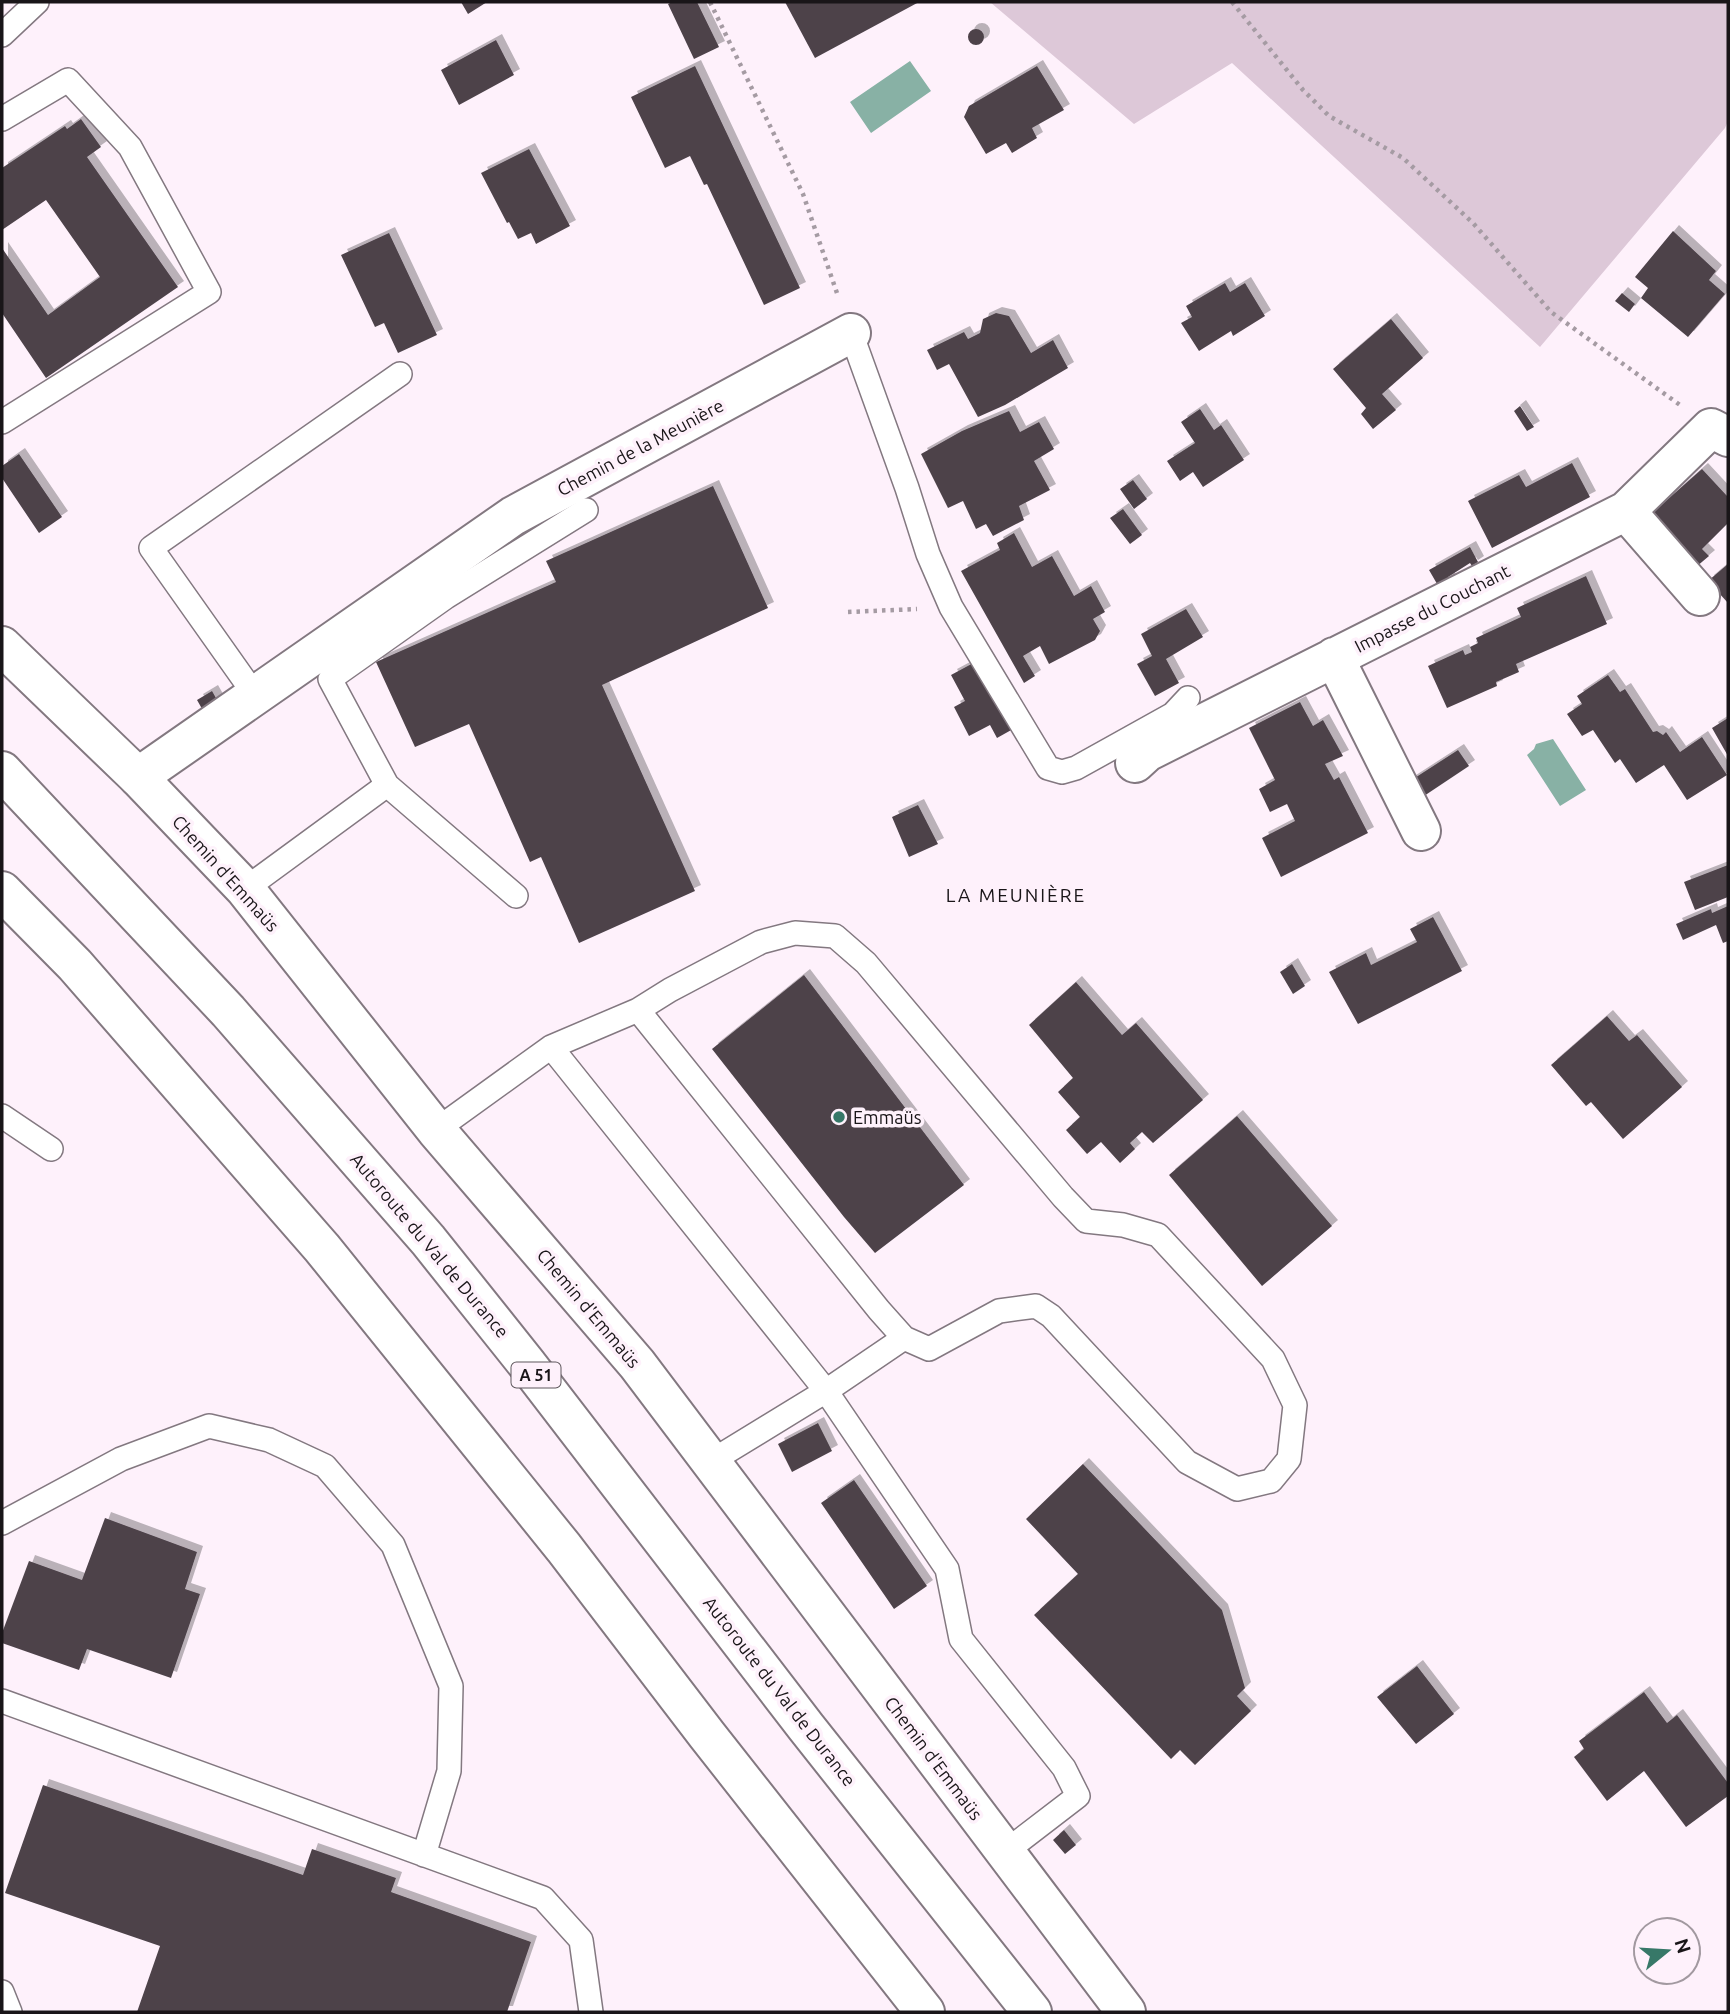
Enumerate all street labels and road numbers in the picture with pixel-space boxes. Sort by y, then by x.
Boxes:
street label: Chemin de la Meunière [553,395,727,499]
street label: Impasse du Couchant [1351,560,1513,656]
street label: Chemin d'Emmaüs [169,811,283,935]
street label: Autoroute du Val de Durance [347,1149,513,1341]
street label: Chemin d'Emmaüs [533,1245,645,1372]
road number: A 51 [512,1362,560,1387]
street label: Autoroute du Val de Durance [700,1592,860,1790]
street label: Chemin d'Emmaüs [881,1693,987,1824]

